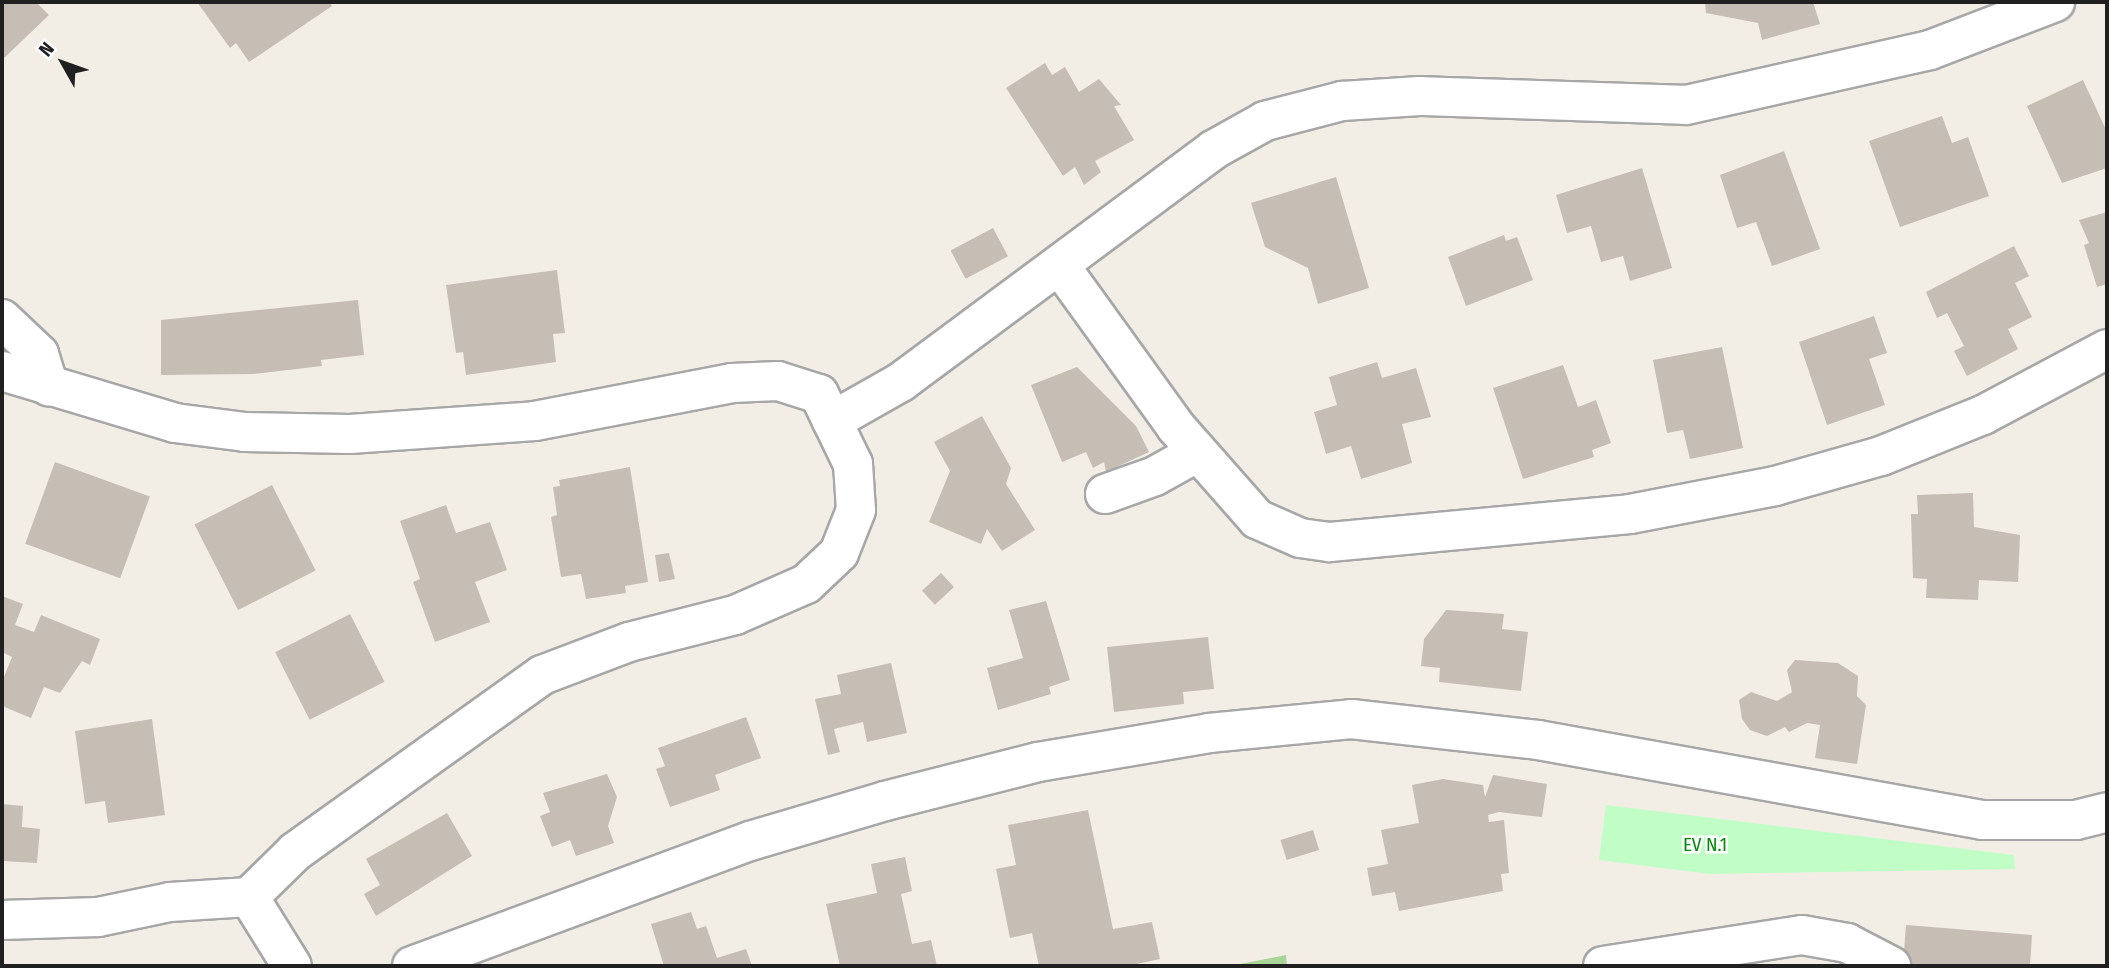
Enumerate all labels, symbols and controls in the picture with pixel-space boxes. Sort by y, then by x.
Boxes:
north arrow [28,28,98,98]
text: N [34,37,59,61]
park label: EV N.1 [1683,834,1727,856]

